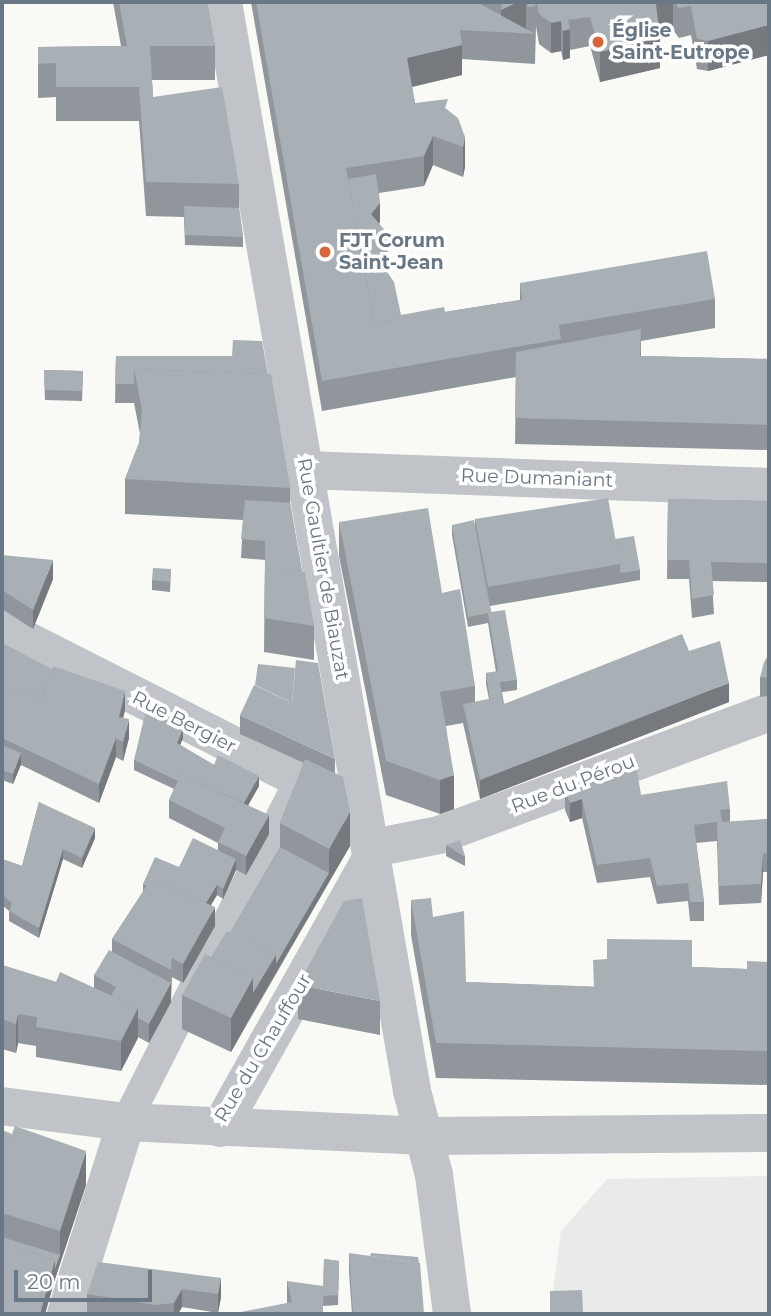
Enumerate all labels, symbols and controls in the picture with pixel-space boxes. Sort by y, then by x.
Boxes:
place label: Église Saint-Eutrope [612,20,750,64]
marker: Église Saint-Eutrope [590,34,606,50]
place label: FJT Corum Saint-Jean [339,230,445,274]
marker: FJT Corum Saint-Jean [317,244,333,260]
street label: Rue Gaultier de Biauzat [292,456,354,682]
street label: Rue Dumaniant [460,464,614,492]
street label: Rue Bergier [128,686,240,758]
street label: Rue du Pérou [508,750,638,818]
street label: Rue du Chauffour [210,970,316,1126]
scale bar [18,1256,156,1300]
text: 20 m [27,1269,81,1294]

